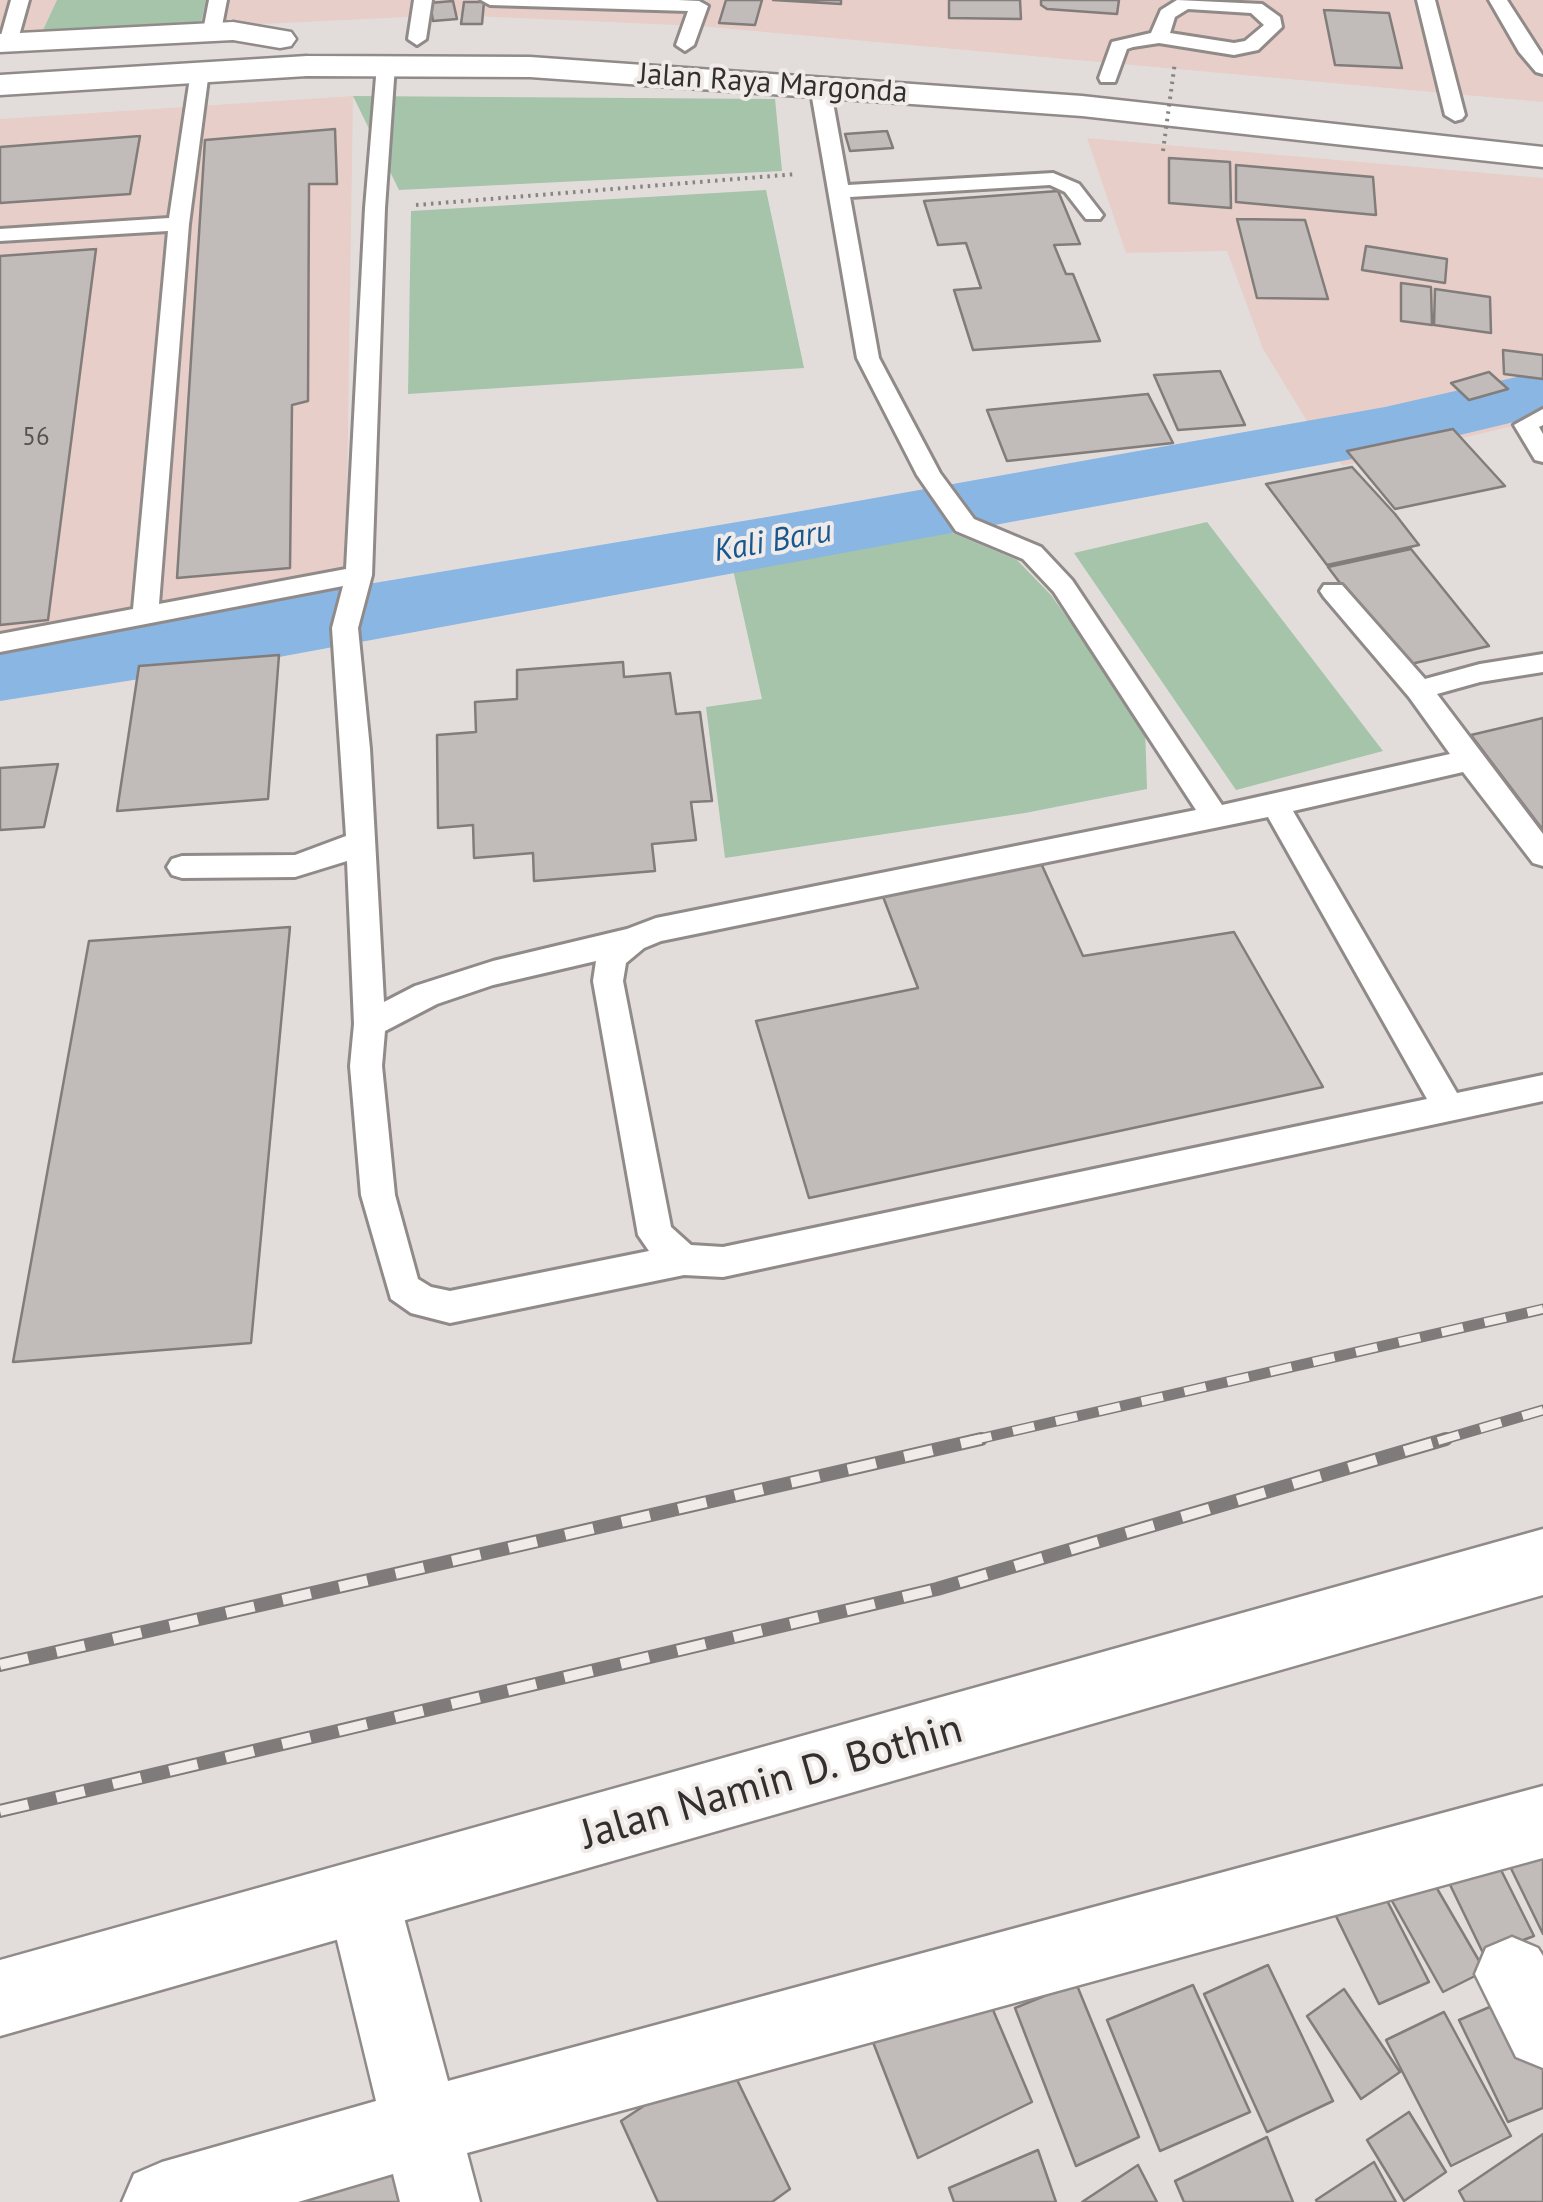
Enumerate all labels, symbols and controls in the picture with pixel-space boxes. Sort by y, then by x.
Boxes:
street label: Jalan Raya Margonda [637,57,909,111]
house number: 56 [22,423,50,453]
water label: Kali Baru [711,513,835,571]
street label: Jalan Namin D. Bothin [576,1704,968,1862]

